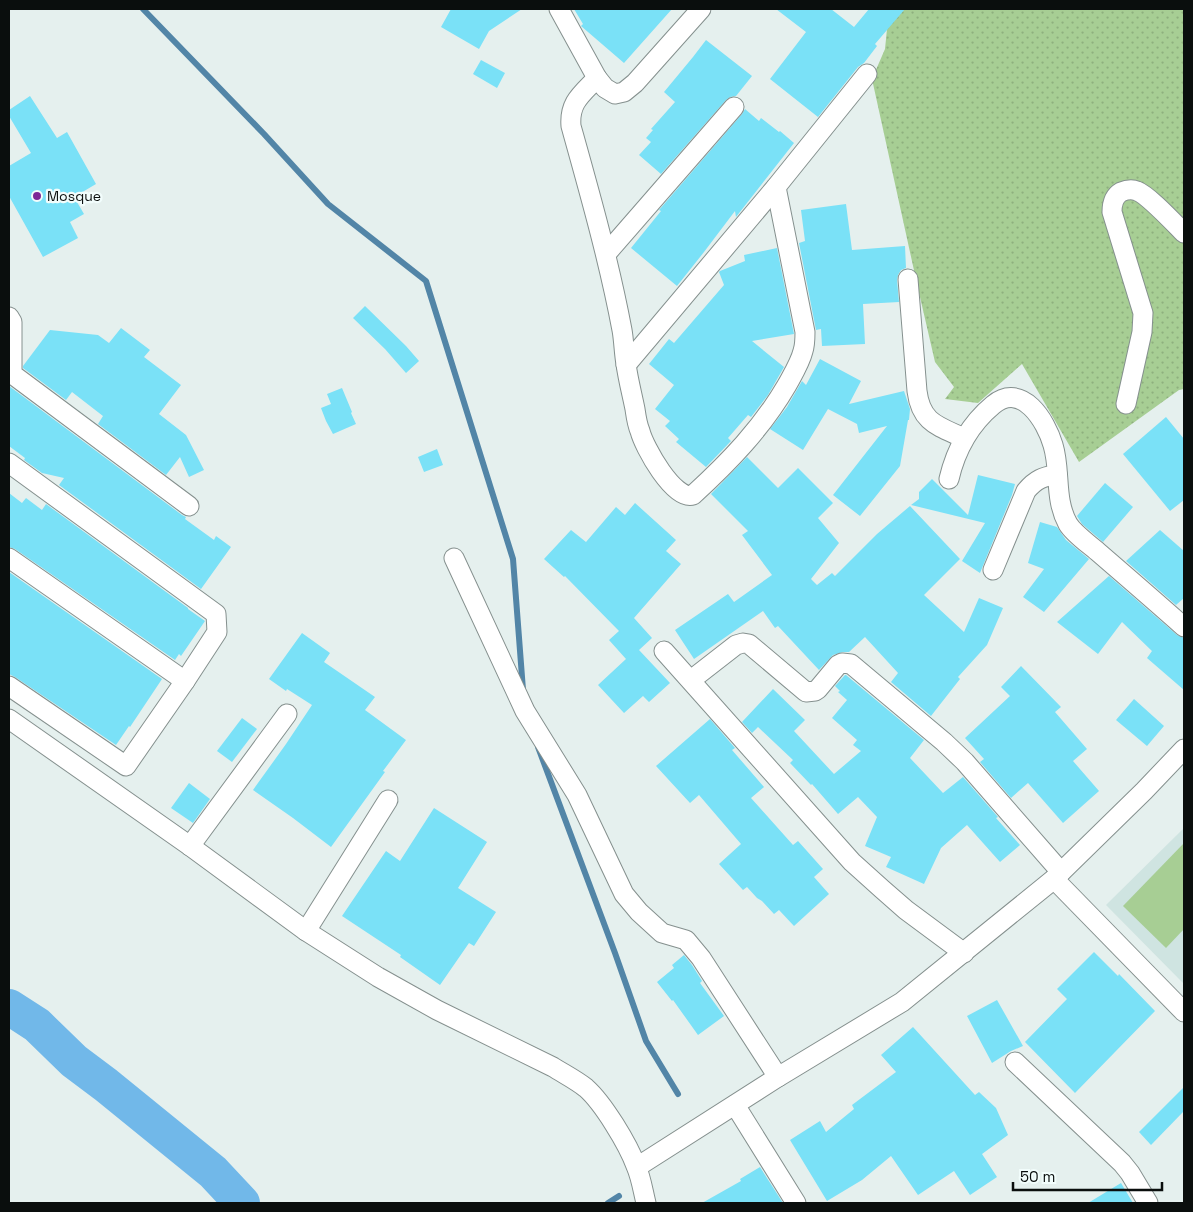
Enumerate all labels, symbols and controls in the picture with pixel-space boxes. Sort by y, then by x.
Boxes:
place label: Mosque [47,187,101,205]
marker: Mosque [31,190,43,202]
scale bar [1013,1160,1162,1192]
text: 50 m [1020,1167,1055,1186]

